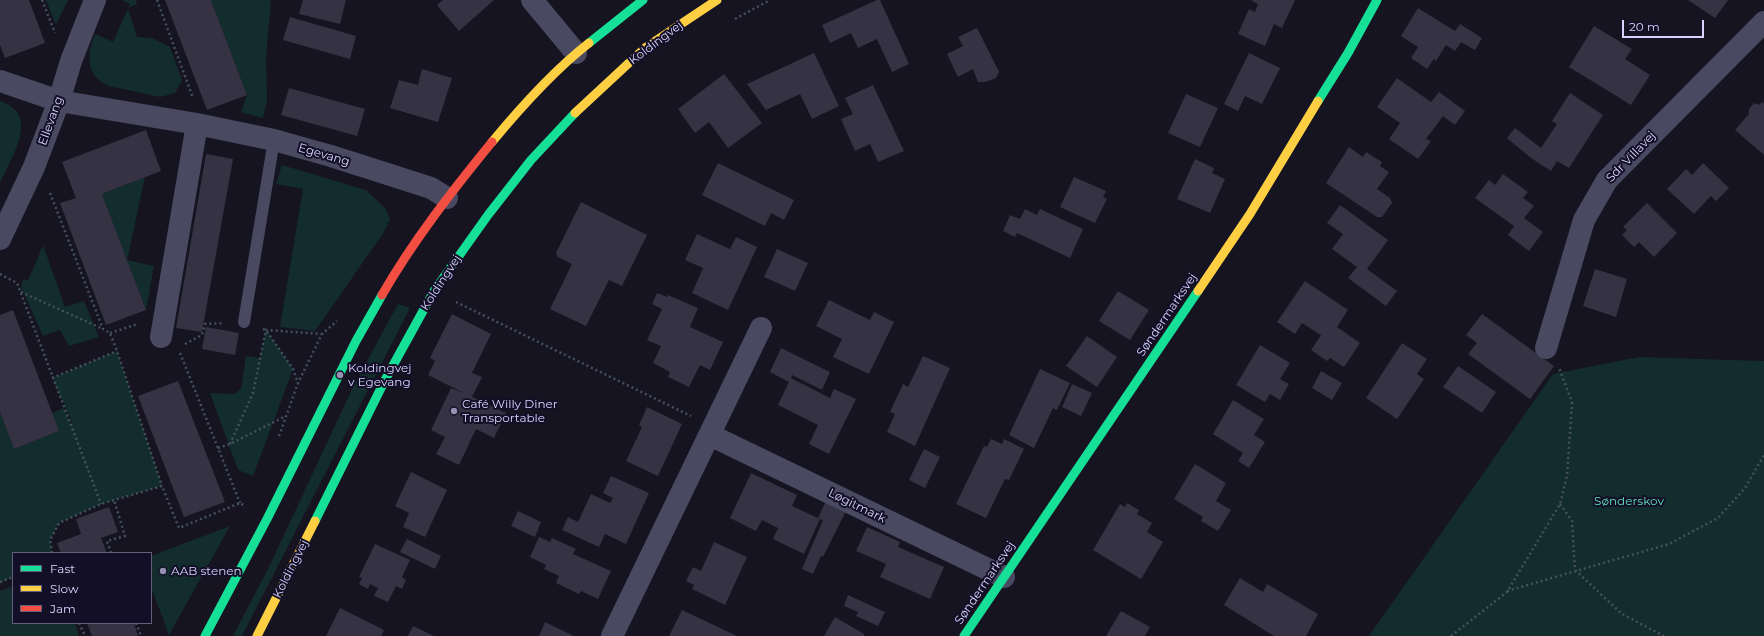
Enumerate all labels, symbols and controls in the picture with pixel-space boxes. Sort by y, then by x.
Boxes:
scale bar [1624,12,1706,38]
street label: Koldingvej [626,18,686,68]
text: 20 m [1629,19,1660,34]
street label: Ellevang [35,94,67,148]
street label: Sdr Villavej [1603,129,1659,185]
street label: Egevang [297,141,351,169]
street label: Koldingvej [418,252,464,314]
street label: Søndermarksvej [1134,271,1200,359]
place label: Koldingvej v Egevang [348,361,411,389]
marker: Koldingvej v Egevang [335,370,345,380]
place label: Café Willy Diner Transportable [462,397,558,425]
marker: Café Willy Diner Transportable [449,406,459,416]
street label: Løgitmark [826,486,888,526]
park label: Sønderskov [1594,494,1664,508]
street label: Koldingvej [270,537,312,601]
street label: Søndermarksvej [952,539,1018,627]
legend [12,552,152,624]
text: Fast [50,561,75,576]
place label: AAB stenen [171,564,242,578]
marker: AAB stenen [158,566,168,576]
text: Slow [50,581,79,596]
text: Jam [50,601,76,616]

